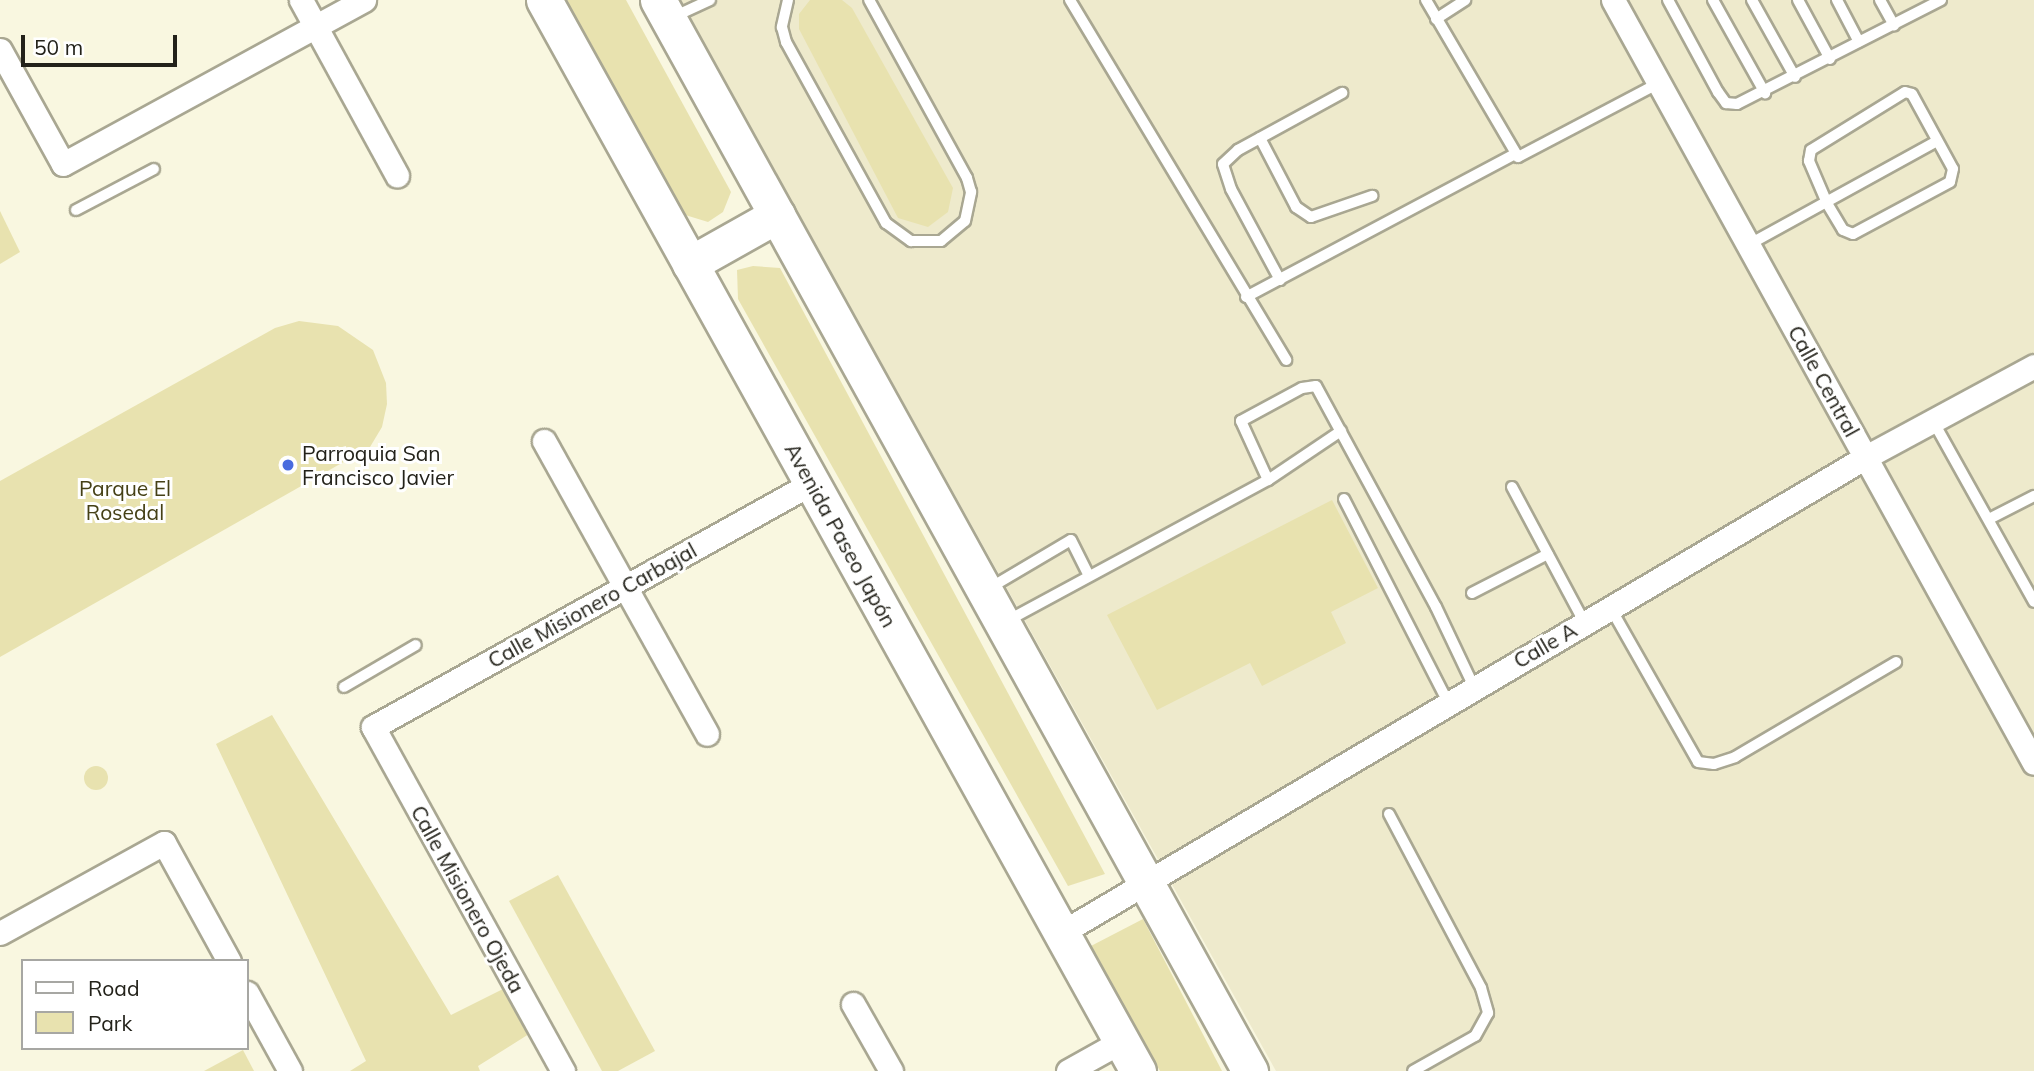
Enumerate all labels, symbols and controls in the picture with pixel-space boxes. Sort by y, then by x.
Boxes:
scale bar [24,21,180,65]
text: 50 m [34,34,83,60]
street label: Calle Central [1783,321,1865,441]
street label: Avenida Paseo Japón [780,438,902,632]
place label: Parroquia San Francisco Javier [302,440,454,490]
marker: Parroquia San Francisco Javier [280,457,296,473]
park label: Parque El Rosedal [79,475,171,525]
street label: Calle Misionero Carbajal [483,537,701,673]
street label: Calle A [1509,617,1581,673]
street label: Calle Misionero Ojeda [406,801,530,997]
legend [21,959,248,1050]
text: Road [88,975,139,1001]
text: Park [88,1010,132,1036]

